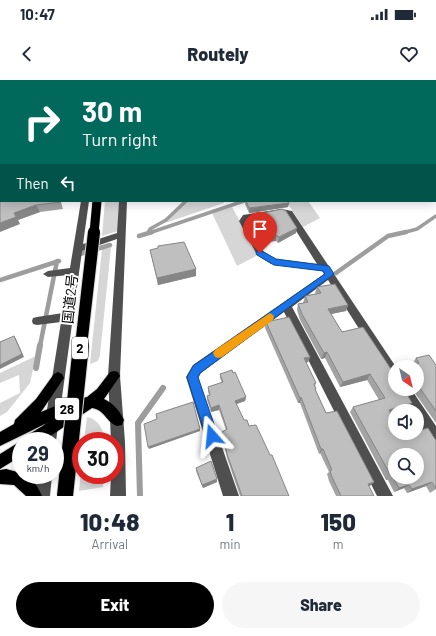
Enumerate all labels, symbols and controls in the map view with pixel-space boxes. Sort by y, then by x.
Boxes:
text: 10:47 [20,5,55,23]
icon: back [16,43,38,65]
text: Routely [187,43,249,65]
icon: heart [398,43,420,65]
text: 30 m [82,94,142,128]
icon: right [16,96,68,148]
text: Turn right [82,128,158,150]
icon: left [57,172,79,194]
text: Then [16,174,49,192]
pin [243,212,277,253]
icon: arrive [249,218,271,240]
street label: 国道2号 [58,273,81,324]
road number: 2 [72,337,88,359]
north arrow [388,360,424,396]
map controls [388,360,424,484]
road number: 28 [55,398,79,420]
button: sound [388,404,424,440]
position arrow [191,415,233,457]
speed limit sign: 30 [72,432,124,484]
text: 29 [27,441,49,465]
button: search [388,448,424,484]
text: km/h [27,462,49,474]
text: 10:48 [80,507,139,536]
text: 1 [226,507,234,536]
text: 150 [321,507,356,536]
text: Arrival [92,536,128,552]
text: min [219,536,241,552]
text: m [333,536,344,552]
button: Exit [16,582,214,628]
button: Share [222,582,420,628]

